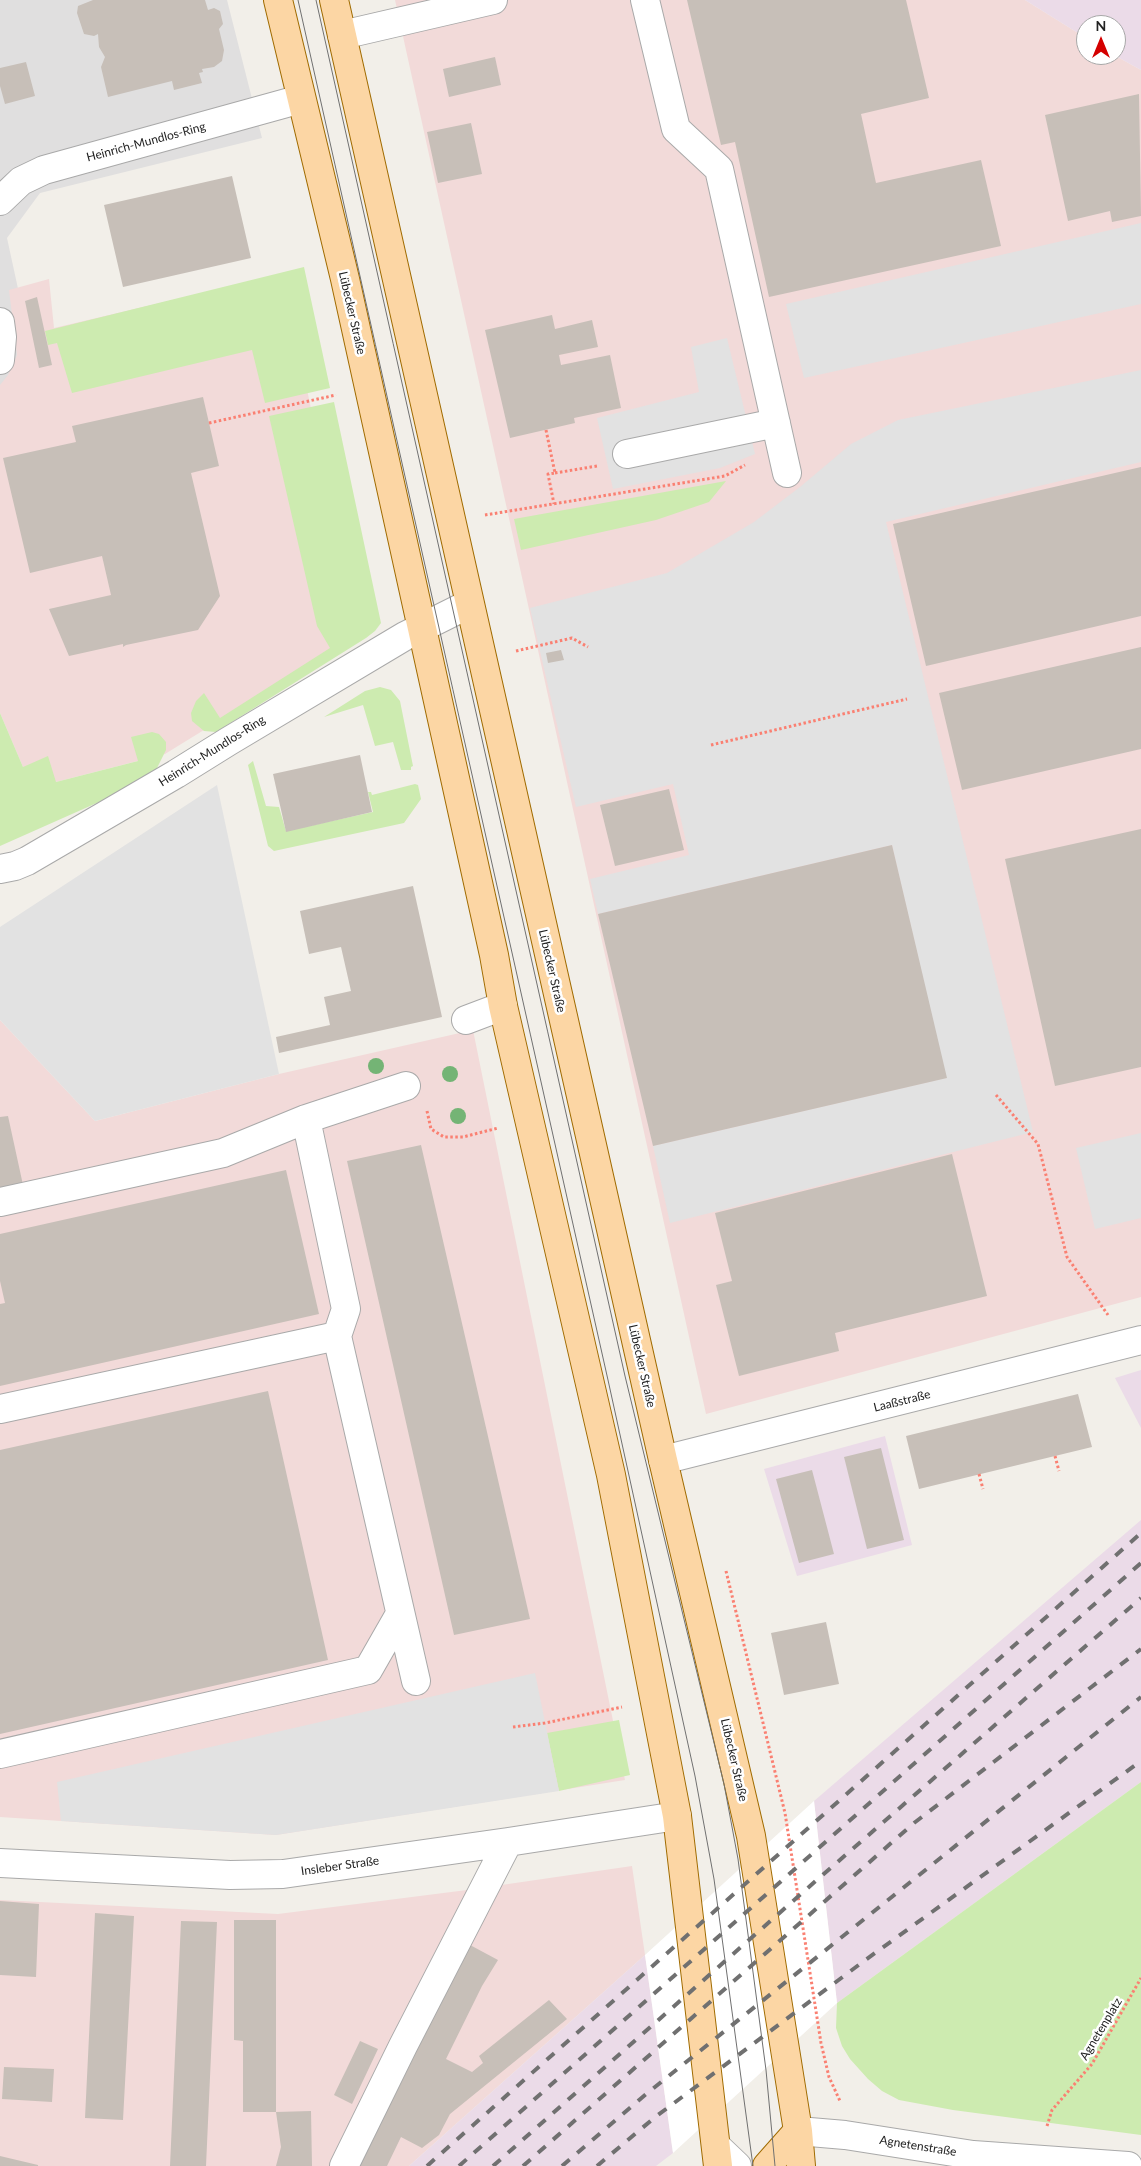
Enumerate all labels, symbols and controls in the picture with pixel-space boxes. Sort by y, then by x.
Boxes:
north arrow [1076,15,1126,65]
text: N [1096,17,1106,34]
street label: Heinrich-Mundlos-Ring [85,119,207,165]
street label: Lübecker Straße [335,270,369,356]
street label: Heinrich-Mundlos-Ring [156,712,268,790]
street label: Lübecker Straße [535,928,569,1014]
street label: Lübecker Straße [625,1323,659,1409]
street label: Laaßstraße [872,1387,932,1415]
street label: Lübecker Straße [717,1717,751,1803]
street label: Insleber Straße [300,1853,380,1879]
street label: Agnetenplatz [1077,1995,1125,2063]
street label: Agnetenstraße [879,2133,957,2159]

